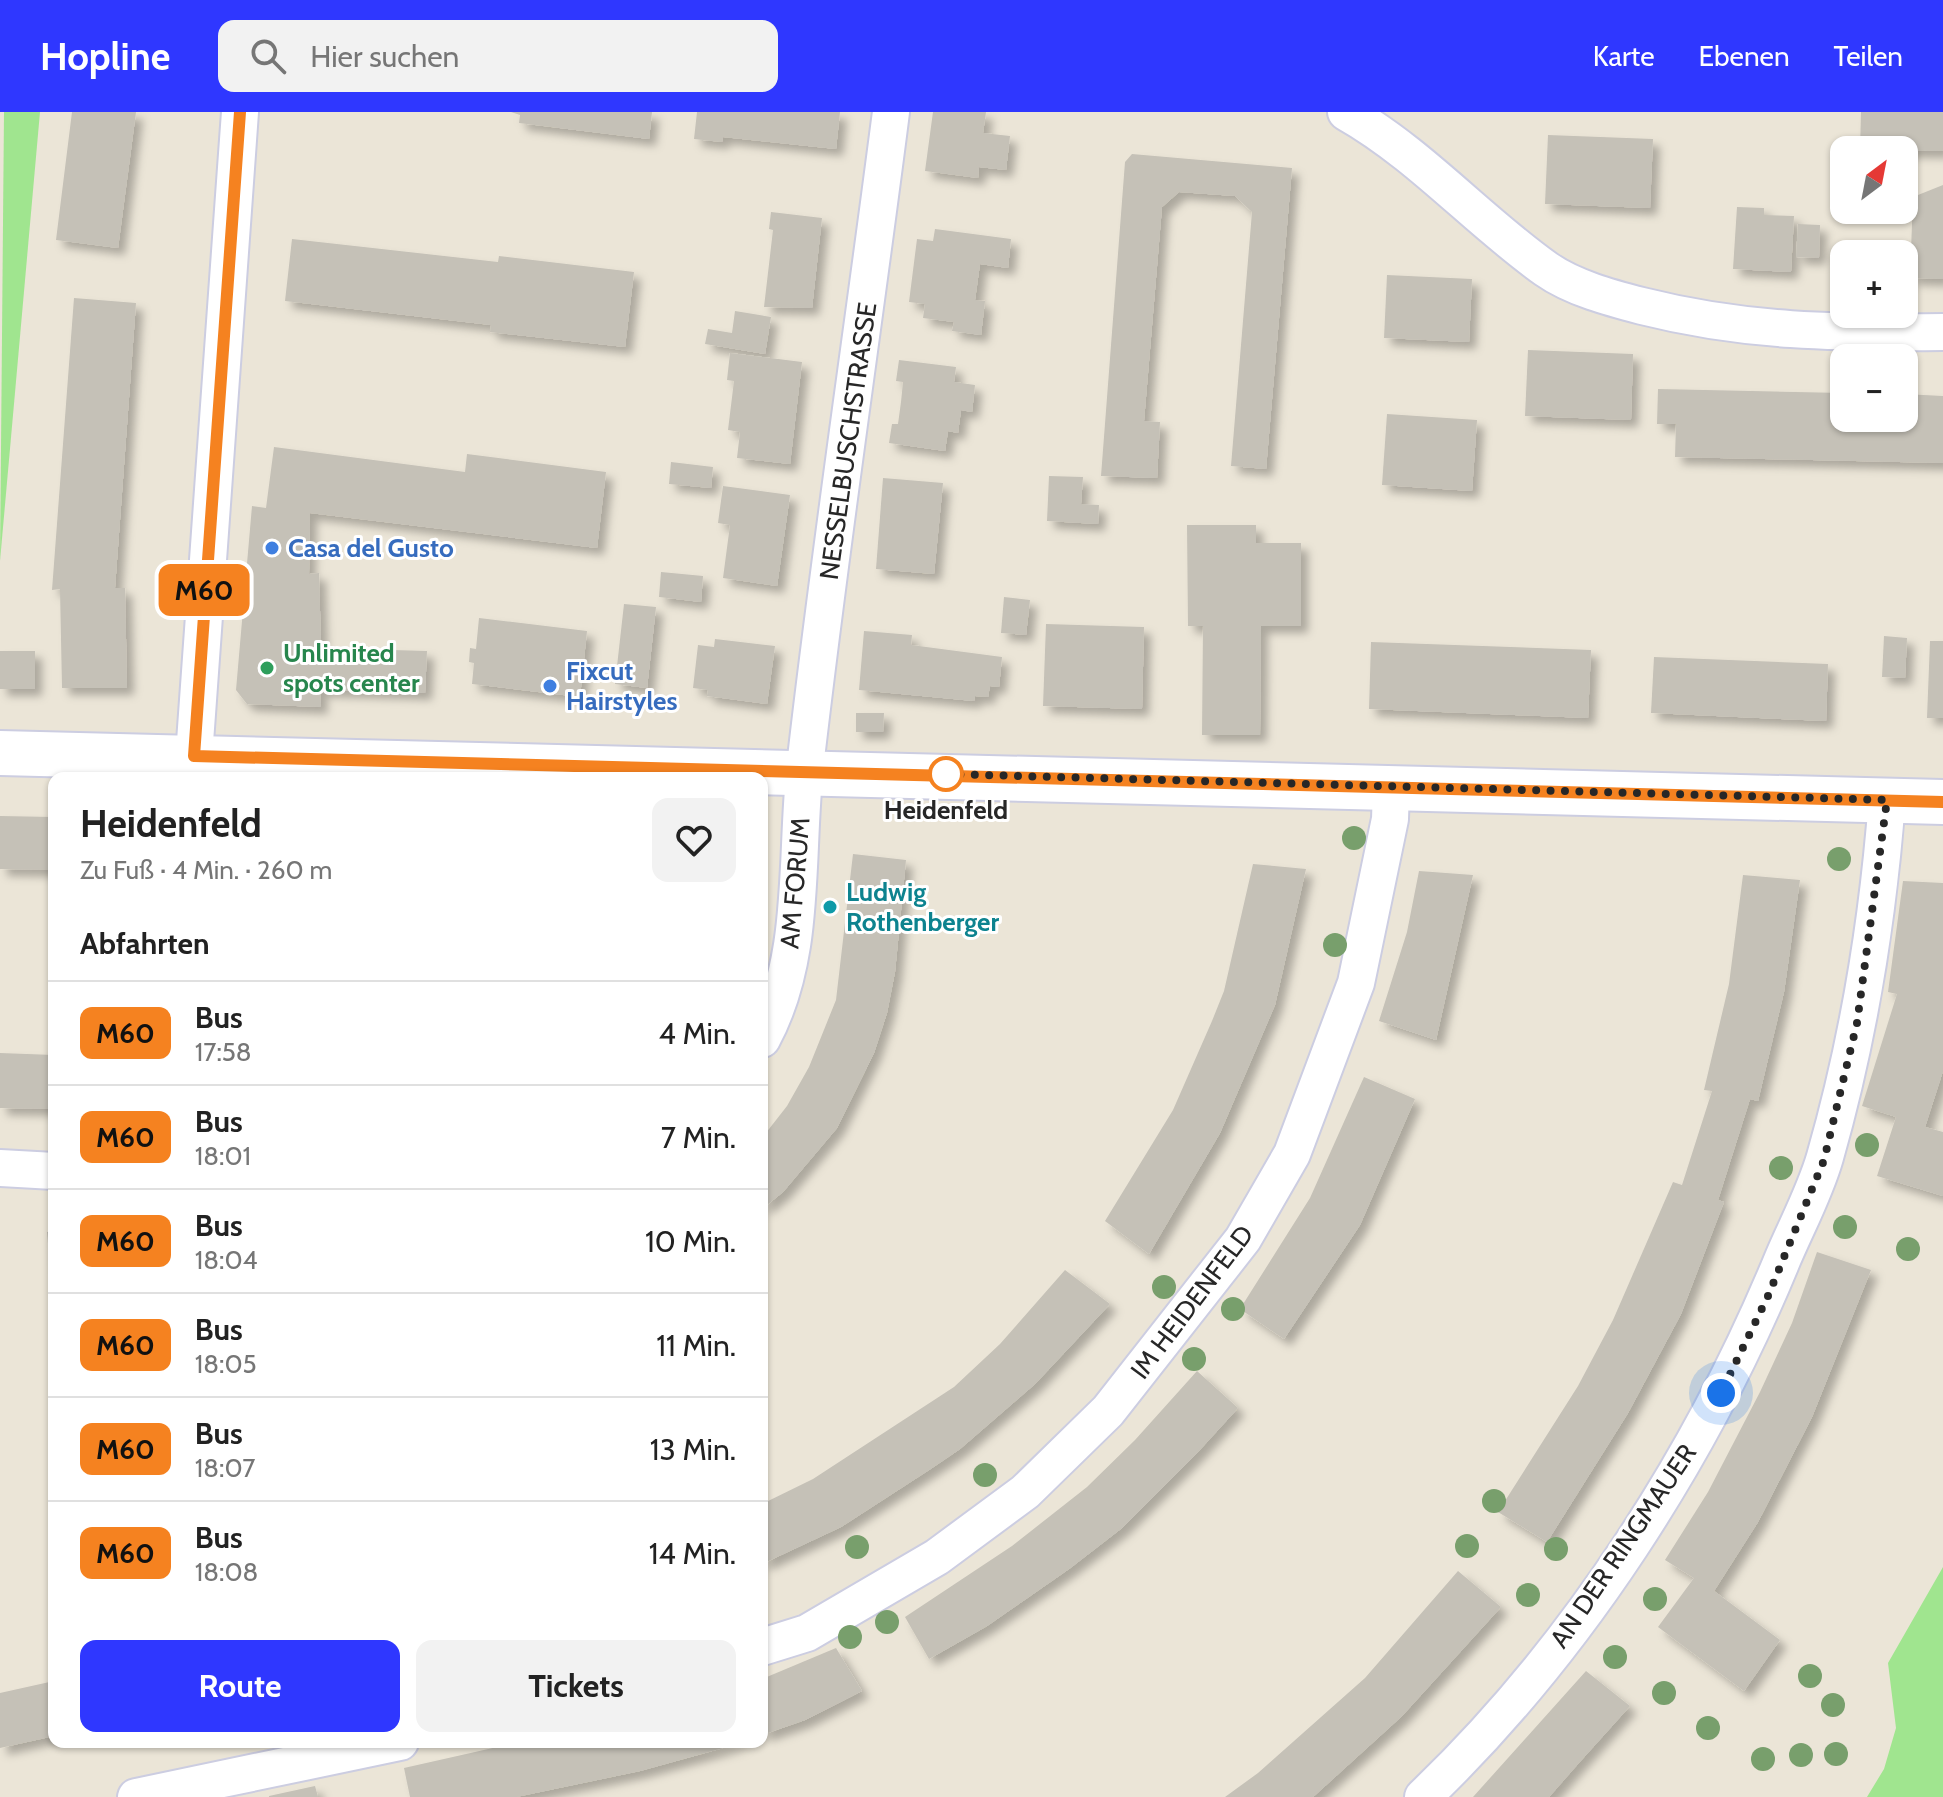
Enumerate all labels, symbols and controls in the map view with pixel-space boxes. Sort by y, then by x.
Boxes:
search box [218,20,778,92]
text: Hopline [40,33,170,80]
icon: search [246,34,290,78]
text: Hier suchen [310,38,459,75]
text: Karte [1593,39,1655,73]
text: Ebenen [1699,39,1790,73]
text: Teilen [1834,39,1903,73]
north arrow [1830,136,1918,224]
map controls [1830,136,1918,432]
button: + [1830,240,1918,328]
street label: NESSELBUSCHSTRASSE [813,300,883,582]
button: − [1830,344,1918,432]
place label: Casa del Gusto [288,532,454,564]
marker: Casa del Gusto [263,539,281,557]
line badge: M60 [158,564,250,616]
text: M60 [175,573,233,607]
place label: Unlimited spots center [283,637,420,699]
place label: Fixcut Hairstyles [566,655,678,717]
marker: Unlimited spots center [258,659,276,677]
marker: Fixcut Hairstyles [541,677,559,695]
marker: Heidenfeld [929,757,963,791]
place label: Heidenfeld [884,794,1008,826]
button: heart [652,798,736,882]
text: Heidenfeld [80,800,262,847]
street label: AM FORUM [773,816,817,950]
text: Zu Fuß · 4 Min. · 260 m [80,854,332,886]
place label: Ludwig Rothenberger [846,876,999,938]
marker: Ludwig Rothenberger [821,898,839,916]
text: Abfahrten [80,925,210,962]
text: Bus [195,999,243,1036]
text: 4 Min. [658,1015,736,1052]
text: M60 [96,1016,155,1050]
text: 17:58 [195,1036,252,1068]
text: Bus [195,1103,243,1140]
text: 7 Min. [661,1119,736,1156]
text: M60 [96,1120,155,1154]
text: 18:01 [195,1140,251,1172]
text: Bus [195,1207,243,1244]
street label: IM HEIDENFELD [1124,1219,1260,1385]
text: 10 Min. [645,1223,736,1260]
text: M60 [96,1224,155,1258]
text: 18:04 [195,1244,258,1276]
text: Bus [195,1311,243,1348]
text: 11 Min. [656,1327,736,1364]
text: M60 [96,1328,155,1362]
text: 18:05 [195,1348,257,1380]
your location [1701,1373,1741,1413]
text: Bus [195,1415,243,1452]
text: 13 Min. [650,1431,736,1468]
text: M60 [96,1432,155,1466]
street label: AN DER RINGMAUER [1543,1438,1703,1654]
text: 18:07 [195,1452,255,1484]
text: Bus [195,1519,243,1556]
text: 14 Min. [649,1535,736,1572]
text: M60 [96,1536,155,1570]
text: 18:08 [195,1556,258,1588]
button: Route [80,1640,400,1732]
button: Tickets [416,1640,736,1732]

